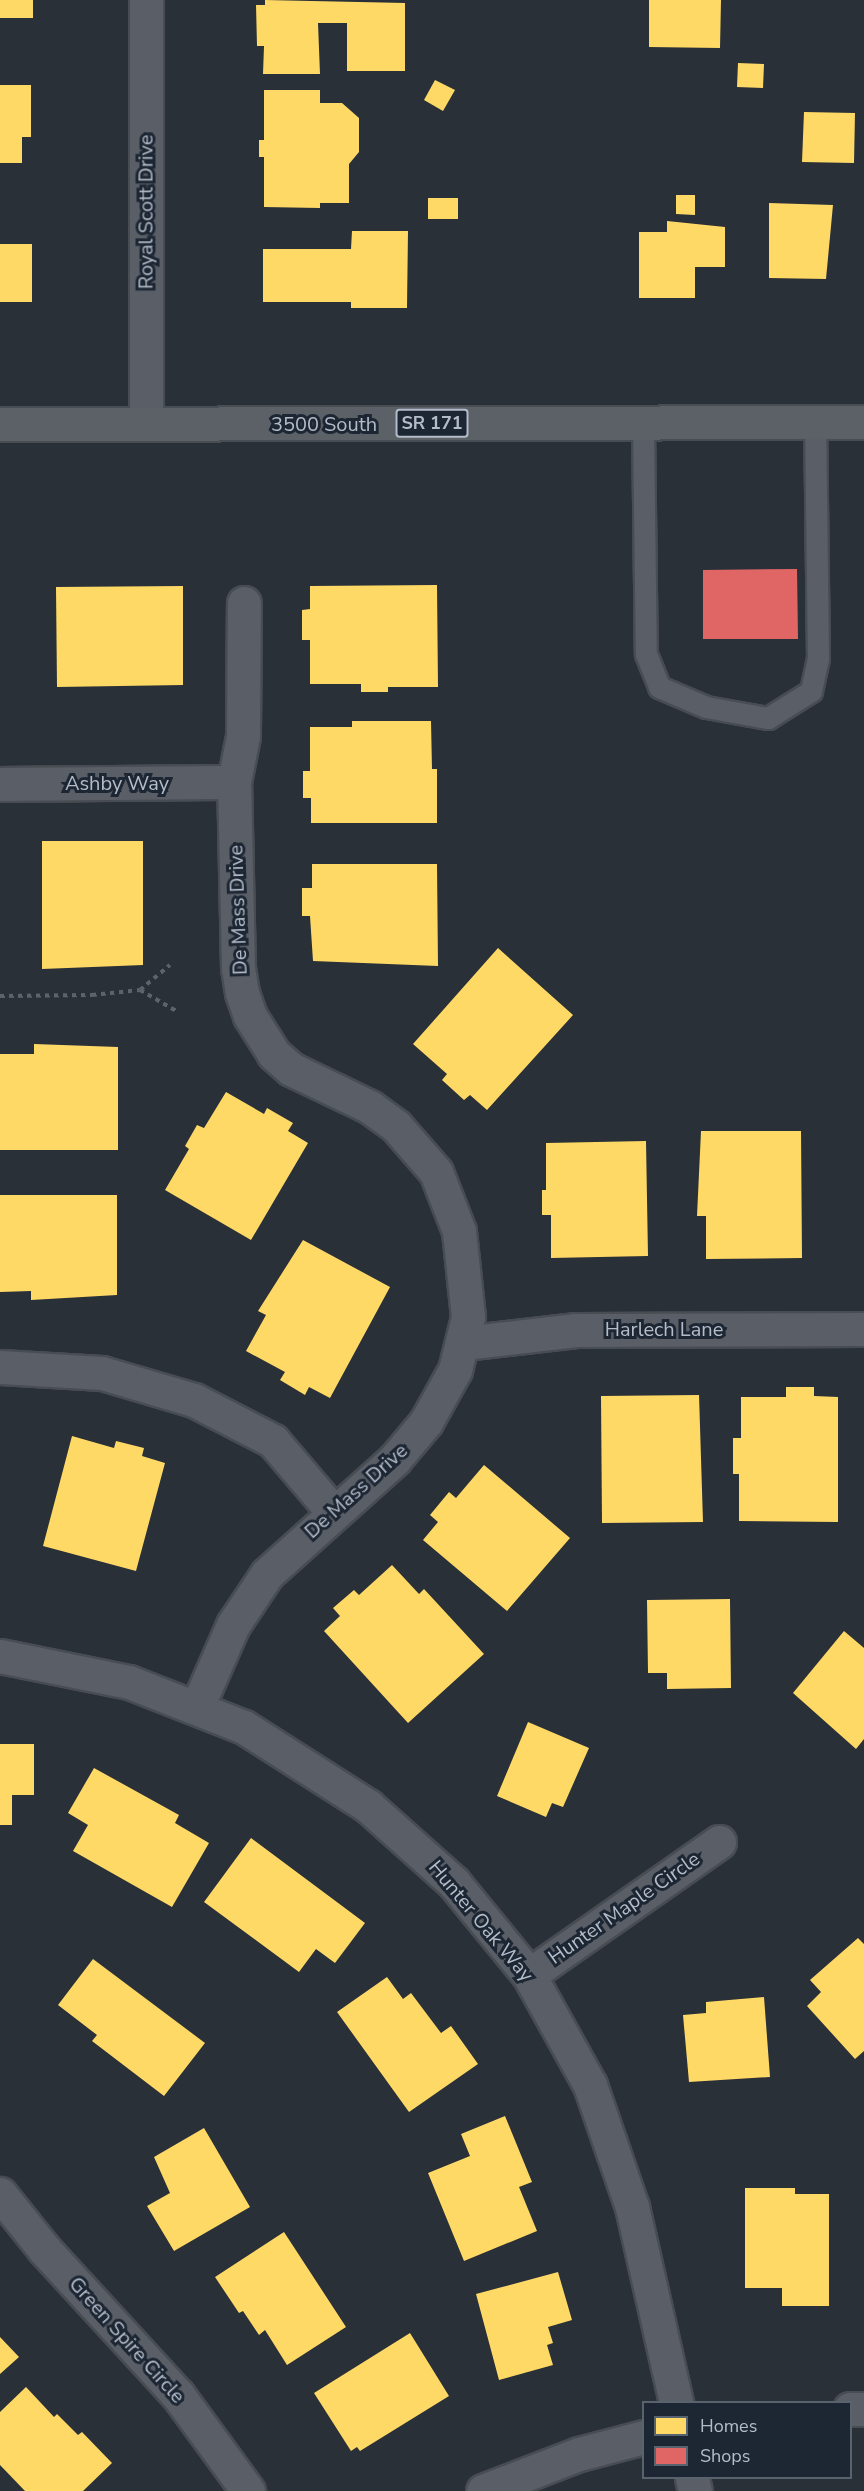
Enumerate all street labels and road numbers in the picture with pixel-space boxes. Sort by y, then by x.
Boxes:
street label: Royal Scott Drive [134,135,158,289]
road number: SR 171 [394,408,470,438]
street label: 3500 South [271,412,377,436]
street label: Ashby Way [65,771,169,795]
street label: De Mass Drive [224,845,252,975]
street label: Harlech Lane [605,1317,723,1341]
street label: De Mass Drive [300,1439,412,1543]
street label: Hunter Maple Circle [544,1847,704,1969]
street label: Hunter Oak Way [423,1856,539,1986]
street label: Green Spire Circle [64,2272,190,2408]

